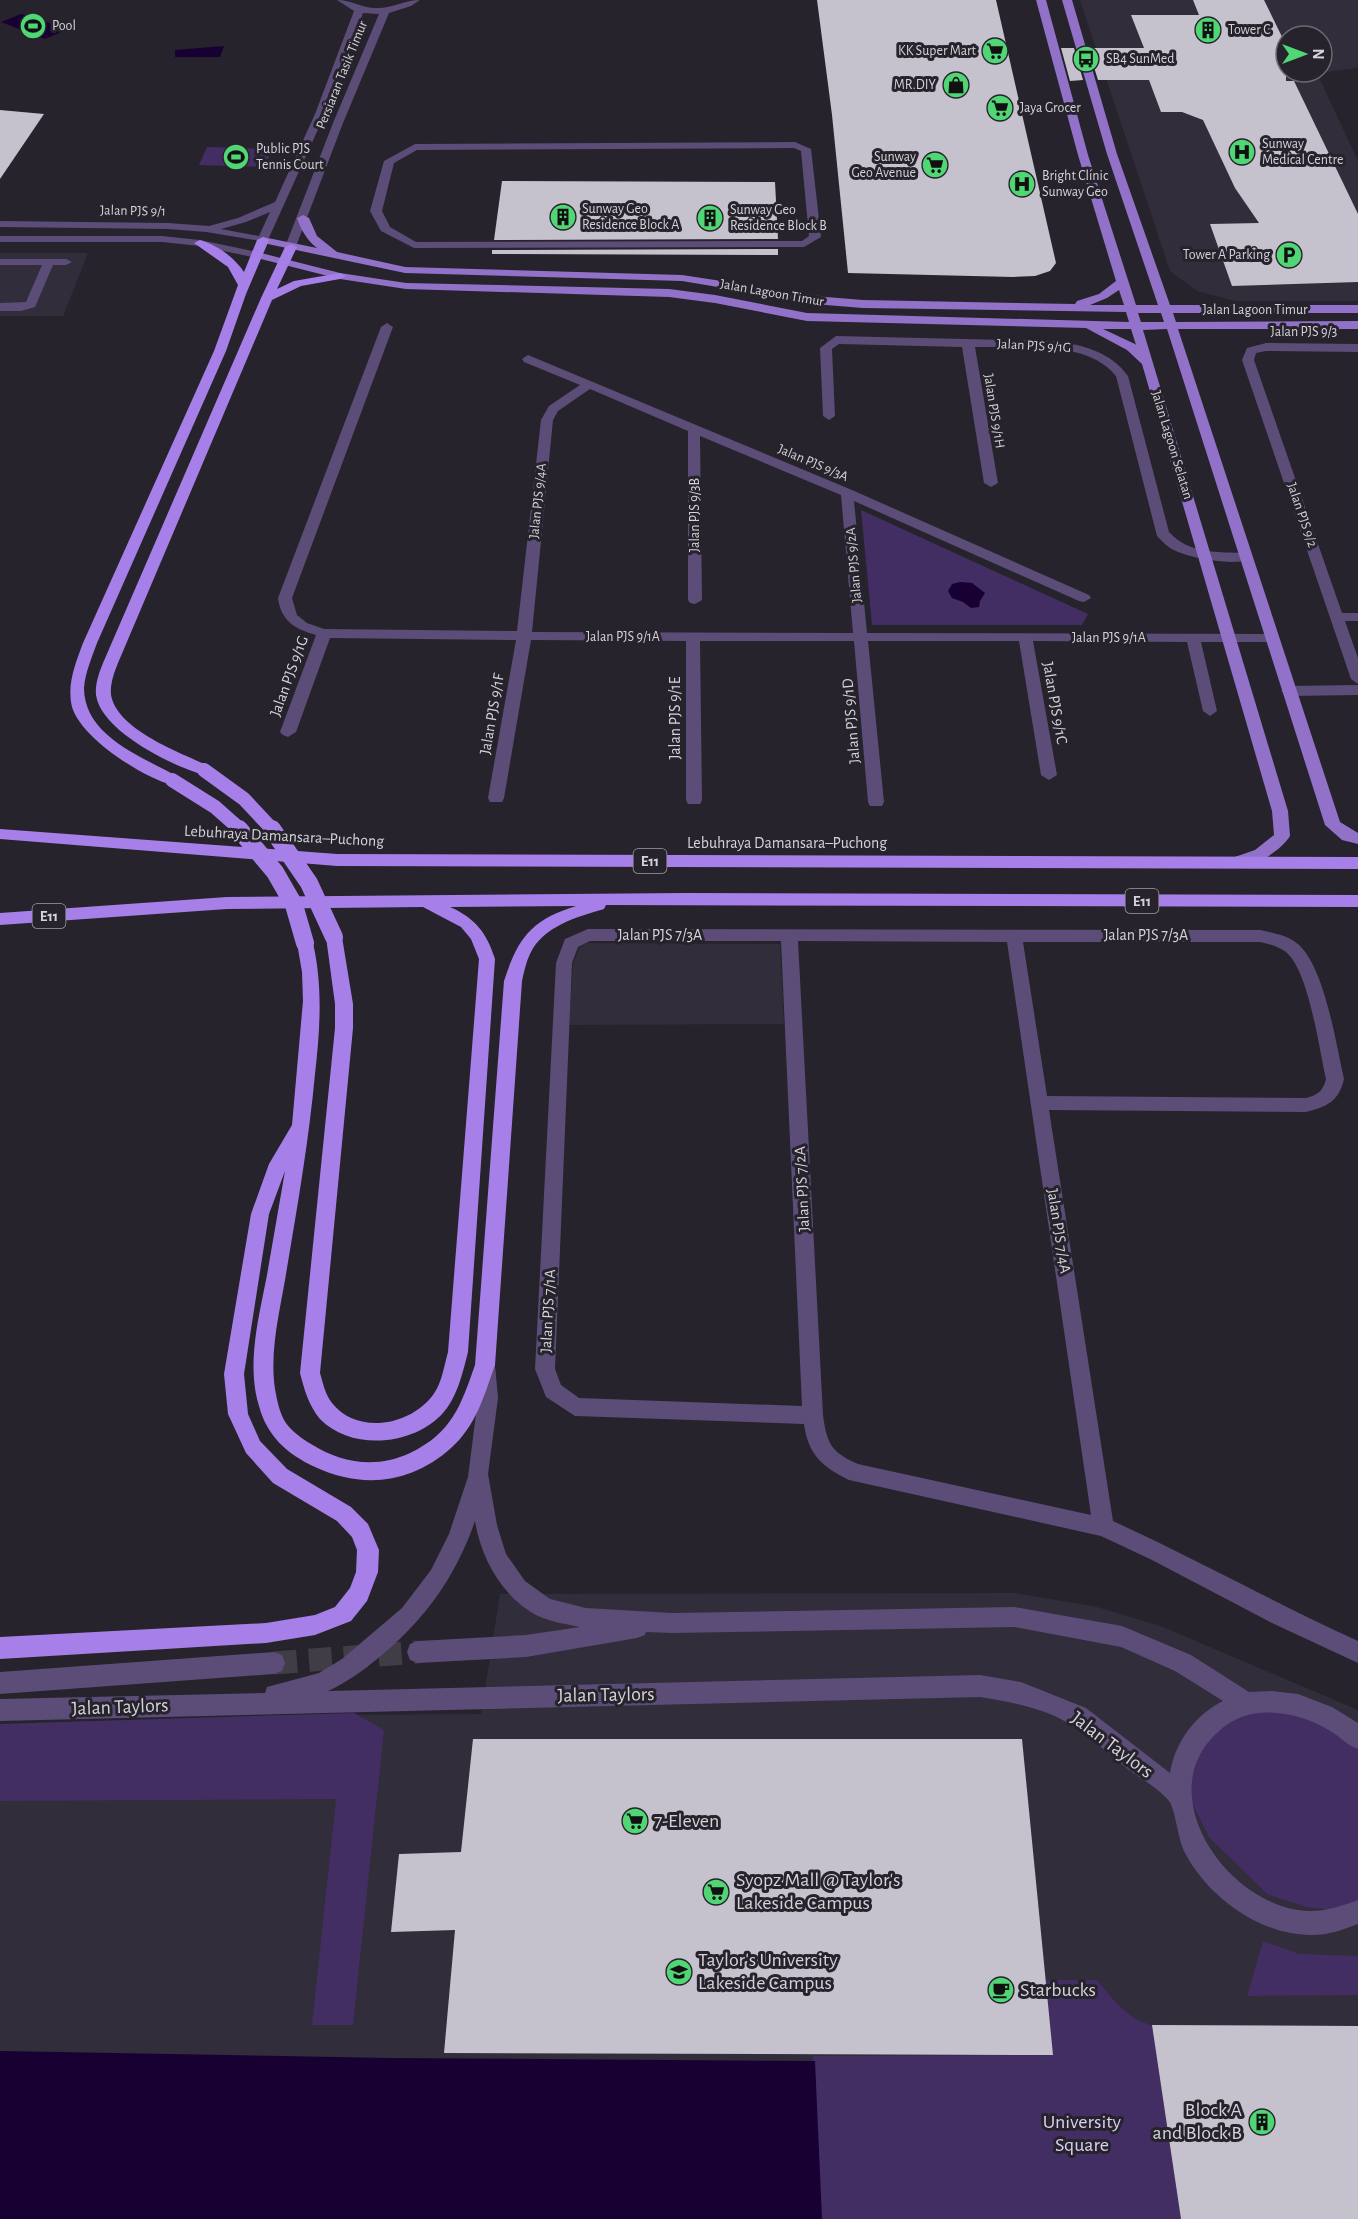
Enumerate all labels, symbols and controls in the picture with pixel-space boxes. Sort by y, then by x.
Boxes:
sports icon: Pool [18,11,48,41]
building icon: Tower C [1193,15,1223,45]
street label: Persiaran Tasik Timur [314,18,370,131]
place label: Pool [52,19,76,33]
place label: Tower C [1228,23,1270,37]
north arrow [1274,24,1334,84]
supermarket icon: KK Super Mart [980,36,1010,66]
place label: KK Super Mart [898,44,977,58]
bus stop icon: SB4 SunMed [1071,44,1101,74]
text: N [1310,48,1326,60]
place label: SB4 SunMed [1106,52,1174,66]
shop icon: MR.DIY [941,70,971,100]
place label: MR.DIY [894,78,937,92]
supermarket icon: Jaya Grocer [985,93,1015,123]
place label: Jaya Grocer [1020,101,1081,115]
hospital icon: Sunway Medical Centre [1227,137,1257,167]
place label: Sunway Medical Centre [1262,137,1343,167]
sports icon: Public PJS Tennis Court [221,142,251,172]
place label: Public PJS Tennis Court [256,142,324,172]
place label: Sunway Geo Avenue [851,150,916,180]
supermarket icon: Sunway Geo Avenue [920,150,950,180]
hospital icon: Bright Clinic Sunway Geo [1007,169,1037,199]
place label: Bright Clinic Sunway Geo [1042,169,1109,199]
building icon: Sunway Geo Residence Block A [548,202,578,232]
place label: Sunway Geo Residence Block A [582,202,679,232]
street label: Jalan PJS 9/1 [100,203,166,219]
building icon: Sunway Geo Residence Block B [695,203,725,233]
place label: Sunway Geo Residence Block B [730,203,827,233]
parking icon: Tower A Parking [1274,240,1304,270]
place label: Tower A Parking [1183,248,1270,262]
street label: Jalan Lagoon Timur [719,277,825,309]
street label: Jalan Lagoon Timur [1202,303,1308,317]
street label: Jalan PJS 9/3 [1271,325,1338,339]
street label: Jalan PJS 9/1G [997,337,1071,355]
street label: Jalan PJS 9/1H [981,373,1007,449]
street label: Jalan Lagoon Selatan [1149,389,1195,501]
street label: Jalan PJS 9/3A [776,442,850,484]
street label: Jalan PJS 9/4A [527,463,549,539]
street label: Jalan PJS 9/3B [688,478,702,552]
street label: Jalan PJS 9/2 [1284,481,1320,549]
street label: Jalan PJS 9/2A [844,527,864,603]
street label: Jalan PJS 9/1A [586,630,660,644]
street label: Jalan PJS 9/1A [1072,631,1146,645]
street label: Jalan PJS 9/1G [267,633,311,719]
street label: Jalan PJS 9/1C [1040,660,1070,746]
street label: Jalan PJS 9/1F [477,671,507,756]
street label: Jalan PJS 9/1E [667,676,683,759]
street label: Jalan PJS 9/1D [839,678,863,764]
street label: Lebuhraya Damansara–Puchong [184,823,385,850]
street label: Lebuhraya Damansara–Puchong [687,835,887,852]
road number: E11 [634,849,666,873]
road number: E11 [1126,889,1158,913]
road number: E11 [32,904,66,928]
street label: Jalan PJS 7/3A [618,927,702,943]
street label: Jalan PJS 7/3A [1104,927,1188,943]
street label: Jalan PJS 7/2A [792,1146,812,1232]
street label: Jalan PJS 7/4A [1044,1187,1074,1275]
street label: Jalan PJS 7/1A [538,1269,558,1353]
street label: Jalan Taylors [557,1684,655,1706]
street label: Jalan Taylors [71,1695,169,1719]
street label: Jalan Taylors [1067,1708,1157,1782]
supermarket icon: 7-Eleven [620,1806,650,1836]
place label: 7-Eleven [654,1811,719,1831]
place label: Syopz Mall @ Taylor's Lakeside Campus [736,1870,901,1913]
supermarket icon: Syopz Mall @ Taylor's Lakeside Campus [701,1877,731,1907]
place label: Taylor's University Lakeside Campus [698,1950,838,1993]
school or university icon: Taylor's University Lakeside Campus [664,1957,694,1987]
cafe icon: Starbucks [986,1975,1016,2005]
place label: Starbucks [1020,1980,1096,2000]
place label: Block A and Block B [1153,2100,1242,2143]
building icon: Block A and Block B [1247,2107,1277,2137]
park label: University Square [1043,2112,1122,2155]

